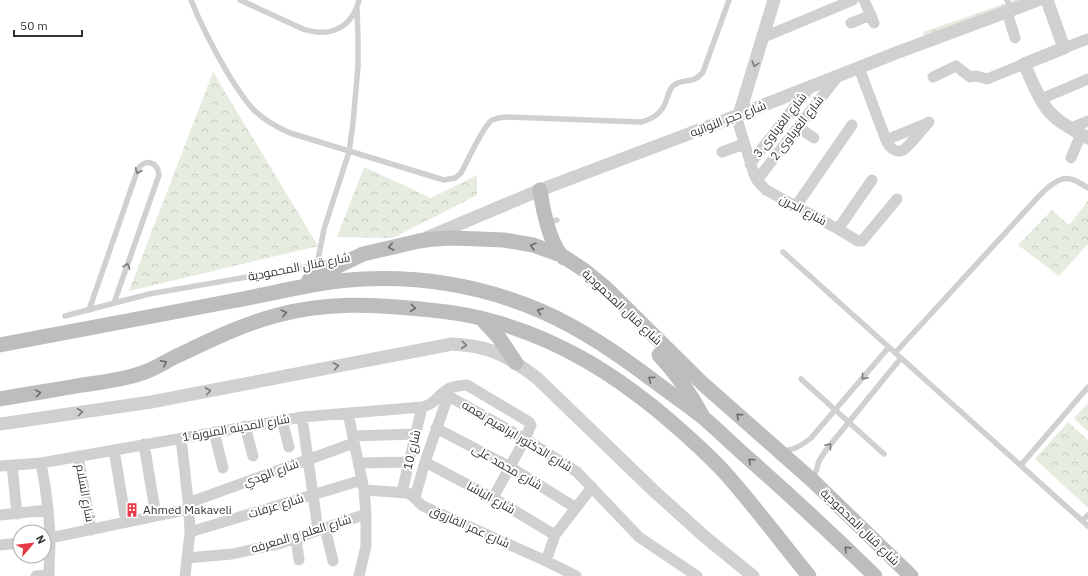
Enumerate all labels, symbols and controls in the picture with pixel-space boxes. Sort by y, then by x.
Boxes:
scale bar [14,12,82,38]
text: 50 m [20,18,48,33]
one-way arrow [751,60,760,67]
street label: شارع الغرباوى 3 [750,89,810,161]
street label: شارع الغرباوى 2 [767,92,827,164]
street label: شارع حجر النواتيه [688,97,768,141]
one-way arrow [135,167,143,175]
street label: شارع الجرن [777,191,830,229]
one-way arrow [530,242,537,251]
one-way arrow [387,243,394,251]
street label: شارع قنال المحمودية [246,249,352,285]
one-way arrow [122,263,131,270]
street label: شارع قنال المحمودية [578,266,666,348]
one-way arrow [410,304,416,313]
one-way arrow [537,308,545,316]
one-way arrow [281,310,287,318]
one-way arrow [461,341,467,350]
one-way arrow [160,361,168,368]
one-way arrow [333,363,339,371]
one-way arrow [861,372,868,379]
one-way arrow [648,377,655,384]
one-way arrow [205,387,212,396]
one-way arrow [35,389,42,397]
street label: شارع الدكتور ابراهيم نعمه [459,397,575,475]
one-way arrow [77,408,83,417]
street label: شارع المدينه المنورة 1 [181,411,291,445]
one-way arrow [736,413,744,421]
street label: شارع 10 [400,428,424,472]
street label: شارع محمد على [469,441,545,493]
one-way arrow [825,443,832,451]
street label: شارع الهدي [241,456,302,492]
one-way arrow [748,458,756,466]
street label: شارع السلام [72,463,98,523]
street label: شارع الباشا [464,478,518,518]
street label: شارع قنال المحمودية [817,485,903,569]
street label: شارع عرفات [246,490,306,522]
building icon: Ahmed Makaveli [124,502,140,518]
place label: Ahmed Makaveli [143,502,232,517]
street label: شارع عمر الفاروق [428,502,512,552]
street label: شارع العلم و المعرفه [249,511,353,557]
north arrow [12,524,52,564]
text: N [33,533,49,546]
one-way arrow [844,546,852,554]

